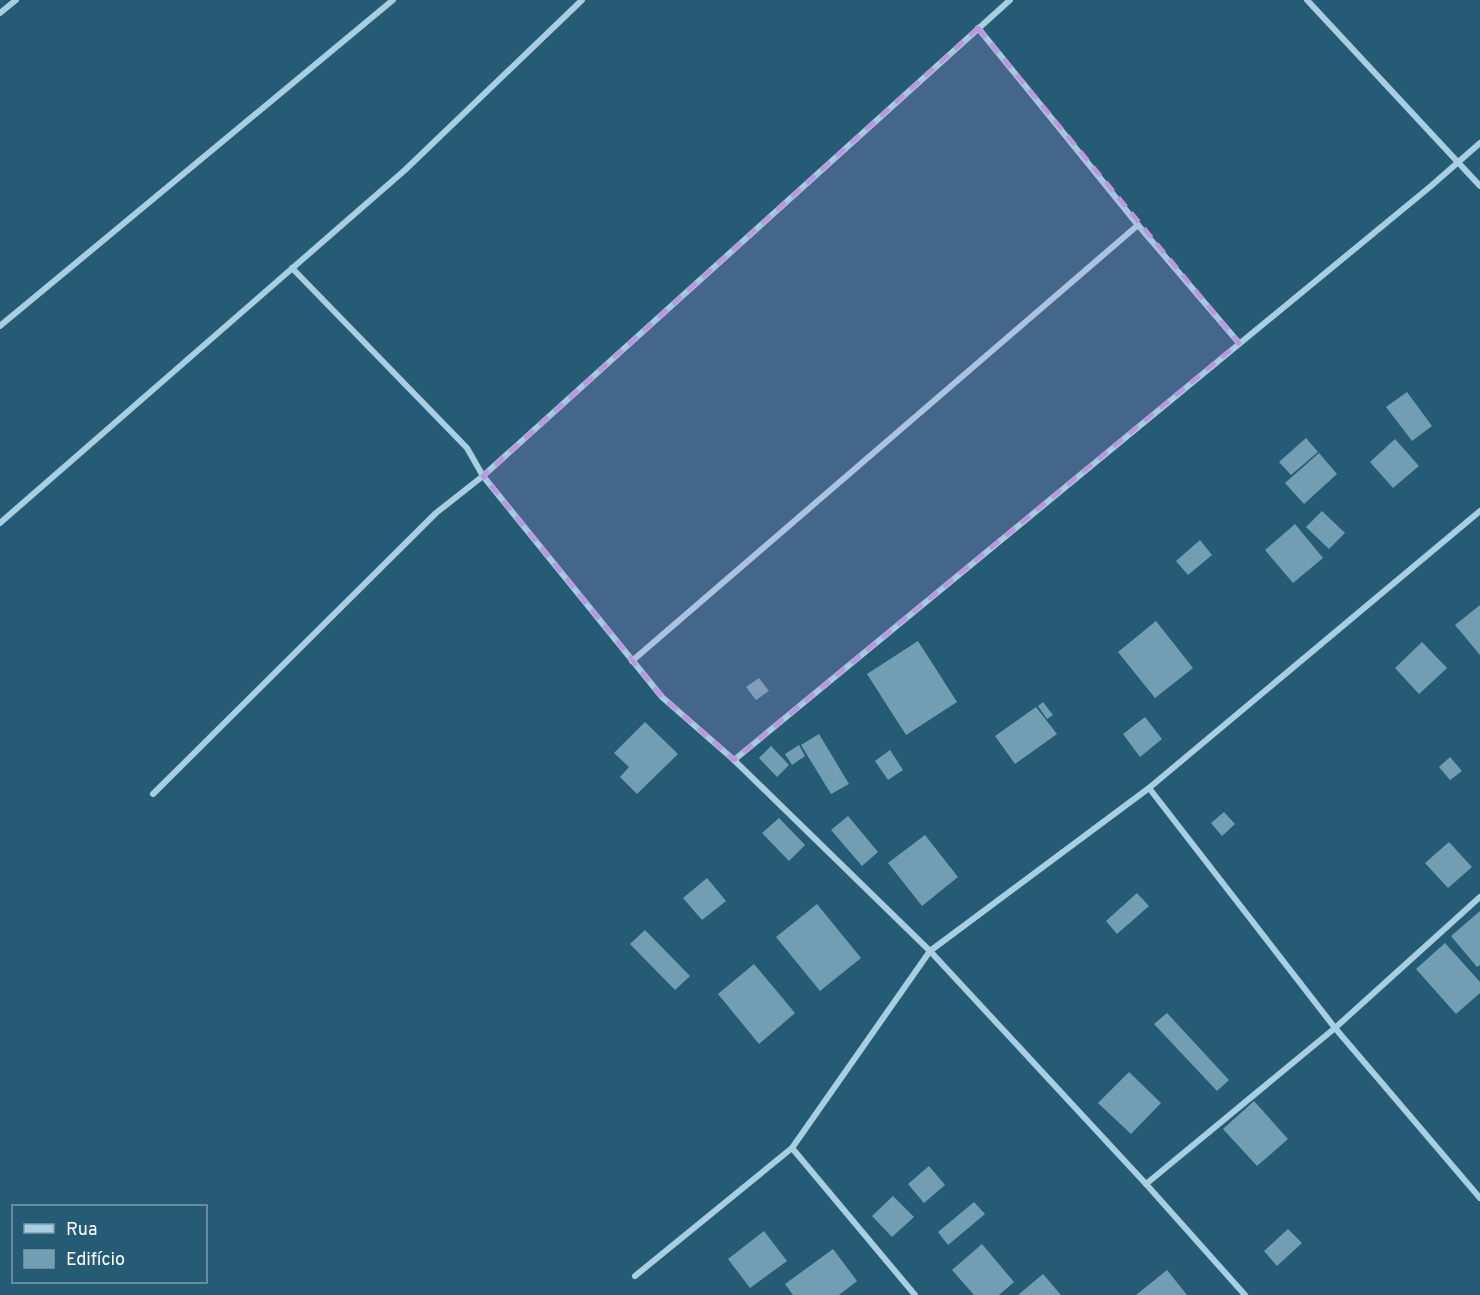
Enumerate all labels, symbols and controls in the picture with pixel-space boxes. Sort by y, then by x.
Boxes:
legend [12,1205,207,1283]
text: Rua [66,1219,97,1242]
text: Edifício [66,1249,125,1272]

